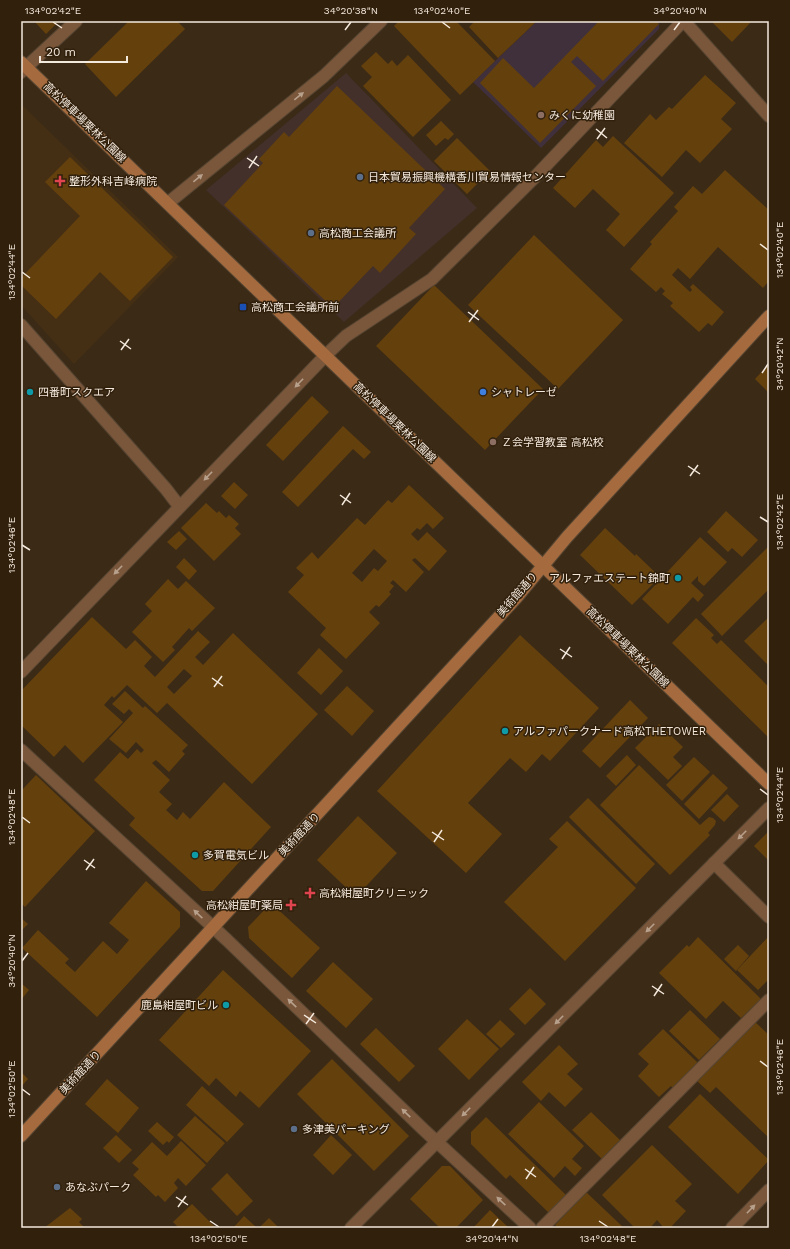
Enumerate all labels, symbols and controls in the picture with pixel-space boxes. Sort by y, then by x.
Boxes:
text: 134°02'42"E [25,5,81,16]
text: 34°20'38"N [324,5,378,16]
text: 134°02'40"E [414,5,470,16]
text: 34°20'40"N [653,5,707,16]
scale bar [40,38,127,64]
text: 20 m [46,45,76,59]
street label: 高松停車場栗林公園線 [41,79,129,165]
one-way arrow [293,91,304,100]
place label: みくに幼稚園 [549,109,615,122]
marker: みくに幼稚園 [536,110,546,120]
place label: 日本貿易振興機構香川貿易情報センター [368,171,566,184]
marker: 日本貿易振興機構香川貿易情報センター [355,172,365,182]
one-way arrow [192,173,203,182]
marker: 整形外科吉峰病院 [54,175,66,187]
place label: 整形外科吉峰病院 [69,175,157,188]
text: 134°02'40"E [774,222,785,278]
place label: 高松商工会議所 [319,227,397,240]
marker: 高松商工会議所 [306,228,316,238]
text: 134°02'44"E [6,244,17,300]
place label: 高松商工会議所前 [251,301,339,314]
marker: 高松商工会議所前 [238,302,248,312]
text: 34°20'42"N [774,337,785,391]
one-way arrow [294,378,304,388]
street label: 高松停車場栗林公園線 [351,379,439,465]
place label: 四番町スクエア [38,386,115,399]
place label: シャトレーゼ [491,386,557,399]
marker: 四番町スクエア [25,387,35,397]
marker: シャトレーゼ [478,387,488,397]
place label: Ｚ会学習教室 高松校 [501,436,604,449]
marker: Ｚ会学習教室 高松校 [488,437,498,447]
one-way arrow [203,471,213,481]
text: 134°02'42"E [774,494,785,550]
text: 134°02'46"E [6,517,17,573]
one-way arrow [113,565,123,575]
street label: 美術館通り [494,569,540,619]
place label: アルファエステート錦町 [549,572,670,585]
marker: アルファエステート錦町 [673,573,683,583]
street label: 高松停車場栗林公園線 [584,604,672,690]
place label: アルファパークナード高松THETOWER [513,725,706,738]
marker: アルファパークナード高松THETOWER [500,726,510,736]
text: 134°02'44"E [774,767,785,823]
text: 134°02'48"E [6,789,17,845]
street label: 美術館通り [276,810,323,859]
one-way arrow [737,831,747,840]
place label: 多賀電気ビル [203,849,269,862]
marker: 多賀電気ビル [190,850,200,860]
marker: 高松紺屋町クリニック [304,887,316,899]
place label: 高松紺屋町クリニック [319,887,429,900]
place label: 高松紺屋町薬局 [206,899,283,912]
marker: 高松紺屋町薬局 [286,900,296,910]
one-way arrow [193,909,203,919]
one-way arrow [645,923,655,933]
text: 34°20'40"N [6,934,17,988]
one-way arrow [287,998,297,1008]
place label: 鹿島紺屋町ビル [141,999,218,1012]
marker: 鹿島紺屋町ビル [221,1000,231,1010]
one-way arrow [554,1015,563,1025]
text: 134°02'46"E [774,1039,785,1095]
street label: 美術館通り [57,1048,104,1097]
text: 134°02'50"E [6,1060,17,1118]
one-way arrow [462,1107,471,1117]
one-way arrow [401,1108,411,1117]
place label: 多津美パーキング [302,1123,390,1136]
marker: 多津美パーキング [289,1124,299,1134]
place label: あなぶパーク [65,1181,131,1194]
marker: あなぶパーク [52,1182,62,1192]
one-way arrow [496,1197,506,1206]
one-way arrow [746,1204,755,1214]
text: 134°02'50"E [190,1233,248,1244]
text: 34°20'44"N [465,1233,519,1244]
text: 134°02'48"E [580,1233,636,1244]

